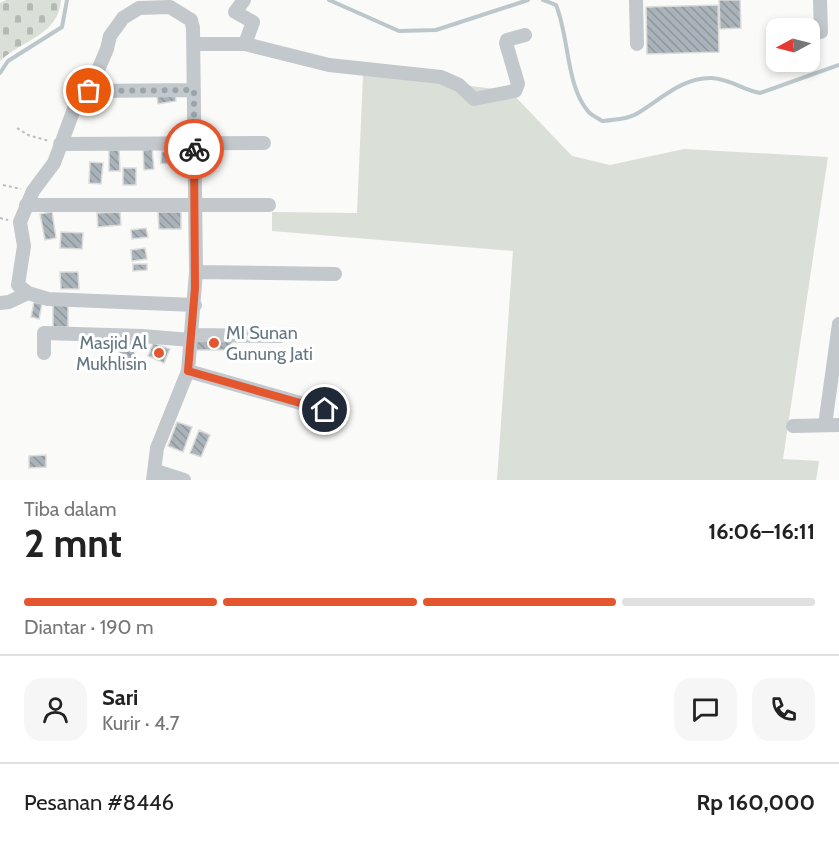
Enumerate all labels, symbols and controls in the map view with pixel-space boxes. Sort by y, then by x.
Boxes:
north arrow [766,18,820,72]
map controls [766,18,820,72]
pin [63,65,114,116]
icon: bag [72,74,105,107]
courier [164,119,224,179]
icon: bike [178,133,211,166]
place label: MI Sunan Gunung Jati [226,322,313,365]
place label: Masjid Al Mukhlisin [76,332,148,375]
marker: MI Sunan Gunung Jati [207,336,221,350]
marker: Masjid Al Mukhlisin [152,346,166,360]
pin [299,384,350,435]
icon: home [308,393,341,426]
text: Tiba dalam [24,497,116,521]
text: 16:06–16:11 [708,518,815,545]
text: 2 mnt [24,519,122,567]
text: Diantar · 190 m [24,615,154,639]
button: person [24,678,87,741]
button: chat [674,678,737,741]
button: phone [752,678,815,741]
text: Sari [102,684,138,711]
text: Kurir · 4.7 [102,711,179,735]
text: Pesanan #8446 [24,789,174,816]
text: Rp 160,000 [697,789,815,816]

